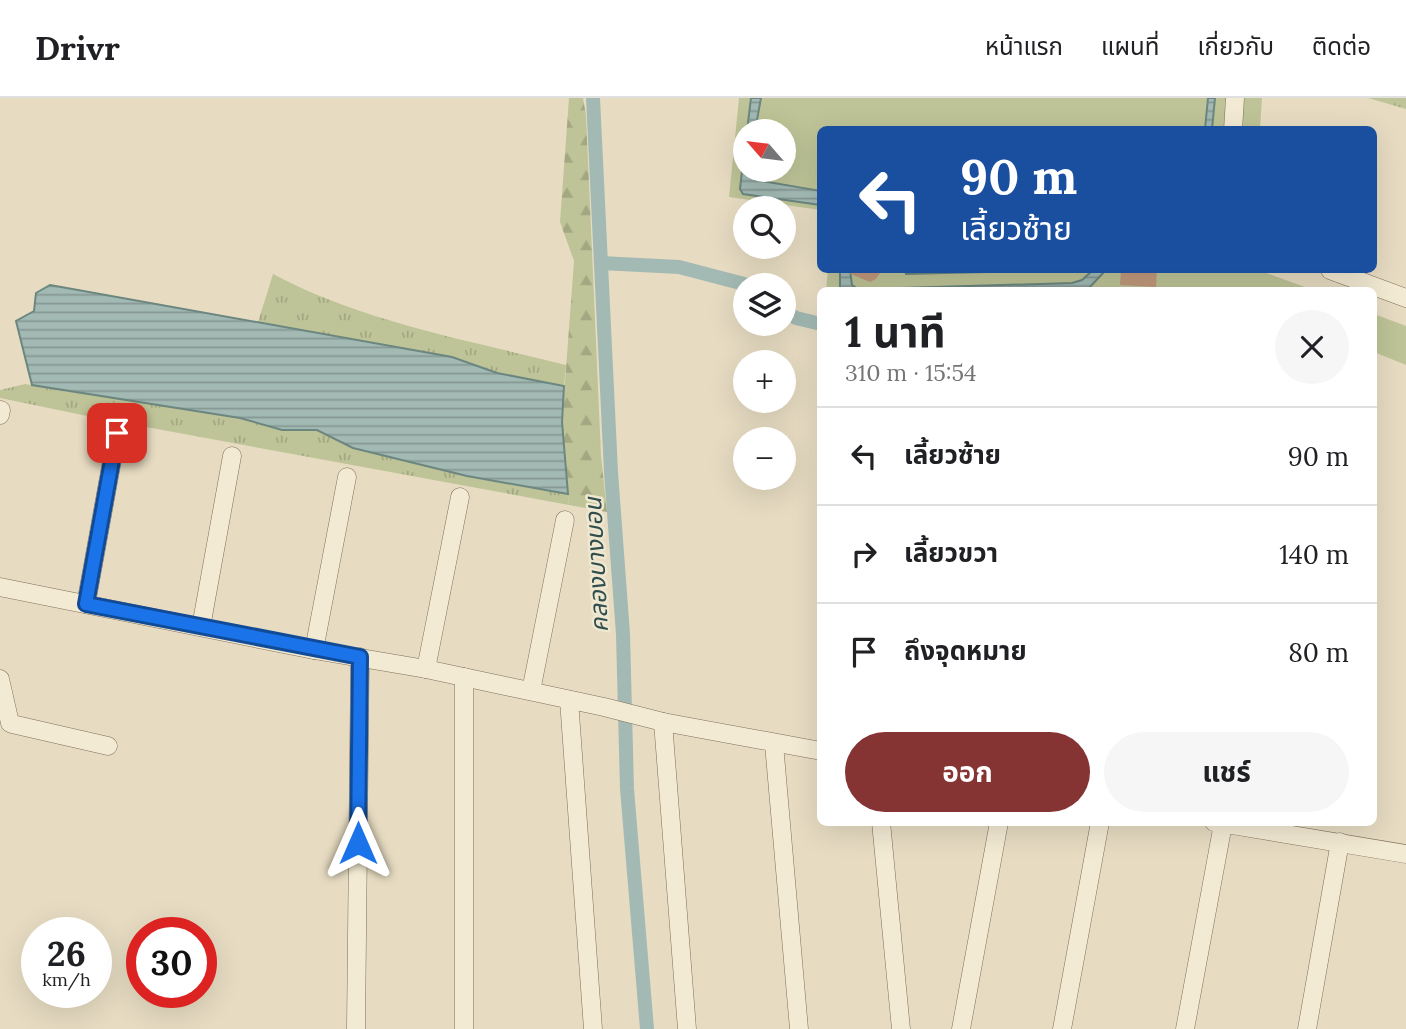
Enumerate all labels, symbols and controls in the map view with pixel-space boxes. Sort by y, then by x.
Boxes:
text: Drivr [35,27,120,69]
text: หน้าแรก [985,31,1063,62]
text: แผนที่ [1101,31,1159,62]
text: เกี่ยวกับ [1197,31,1274,62]
text: ติดต่อ [1312,31,1371,62]
north arrow [733,119,796,182]
map controls [733,119,796,490]
text: 90 m [960,145,1077,207]
icon: left [845,154,936,245]
button: search [733,196,796,259]
text: เลี้ยวซ้าย [960,208,1072,249]
button: layers [733,273,796,336]
text: 1 นาที [845,305,946,359]
button: close [1275,310,1349,384]
button: + [733,350,796,413]
text: 310 m · 15:54 [845,358,977,387]
pin [87,403,147,463]
icon: arrive [98,414,136,452]
button: − [733,427,796,490]
icon: left [845,437,883,475]
text: เลี้ยวซ้าย [904,438,1001,471]
text: 90 m [1288,440,1349,473]
water label: คลองบางบอน [577,495,615,633]
icon: right [845,535,883,573]
text: เลี้ยวขวา [904,536,998,569]
text: 140 m [1279,538,1349,571]
icon: arrive [845,633,883,671]
text: ถึงจุดหมาย [904,634,1027,667]
text: 80 m [1288,636,1349,669]
button: ออก [845,732,1090,812]
button: แชร์ [1104,732,1349,812]
position arrow [321,806,395,880]
speed limit sign: 30 [126,917,217,1008]
text: 26 [47,931,86,976]
text: km/h [42,968,91,991]

